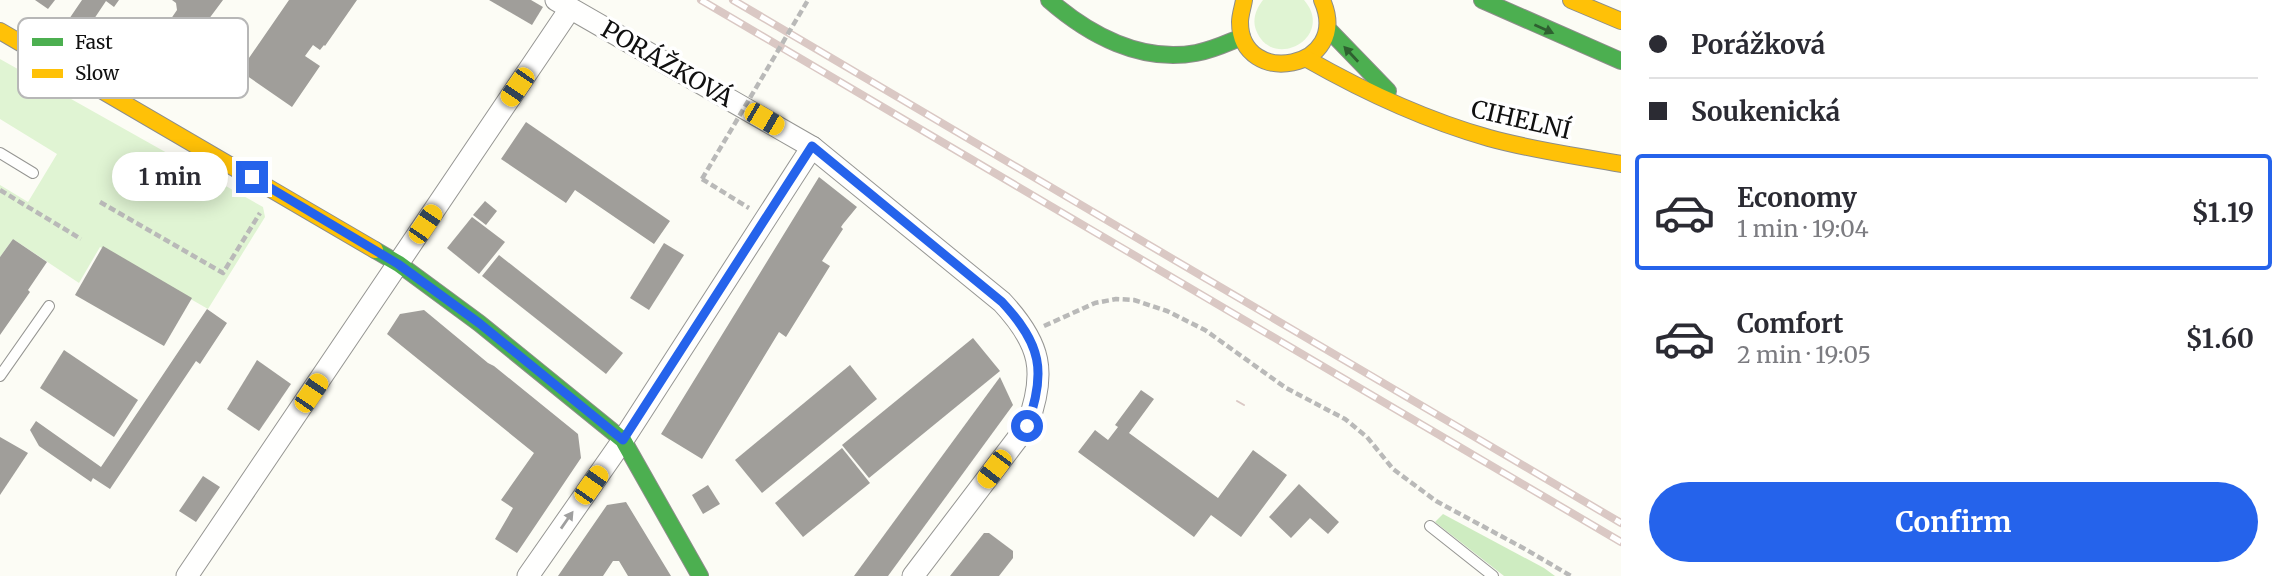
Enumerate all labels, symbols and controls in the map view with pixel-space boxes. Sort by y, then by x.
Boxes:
street label: PORÁŽKOVÁ [596,13,740,114]
legend [18,18,248,98]
one-way arrow [1534,23,1554,35]
text: Porážková [1691,28,1825,61]
text: Fast [75,30,113,54]
one-way arrow [1344,46,1360,63]
text: Slow [75,61,120,85]
car [497,64,538,110]
street label: CIHELNÍ [1468,92,1574,146]
text: Soukenická [1691,95,1840,128]
car [741,99,788,139]
callout: 1 min [112,152,228,202]
route end [236,161,268,193]
text: 1 min [139,162,201,191]
icon: car [1653,181,1716,244]
text: Economy [1737,181,1857,214]
text: $1.19 [2191,196,2254,229]
car [405,201,446,247]
text: 1 min · 19:04 [1737,214,1869,243]
icon: car [1653,307,1716,370]
text: Comfort [1737,307,1843,340]
text: $1.60 [2185,322,2254,355]
text: 2 min · 19:05 [1737,340,1871,369]
car [291,370,332,416]
route start [1011,410,1043,442]
car [973,446,1016,492]
car [571,462,612,508]
button: Confirm [1649,482,2258,562]
one-way arrow [560,511,574,529]

